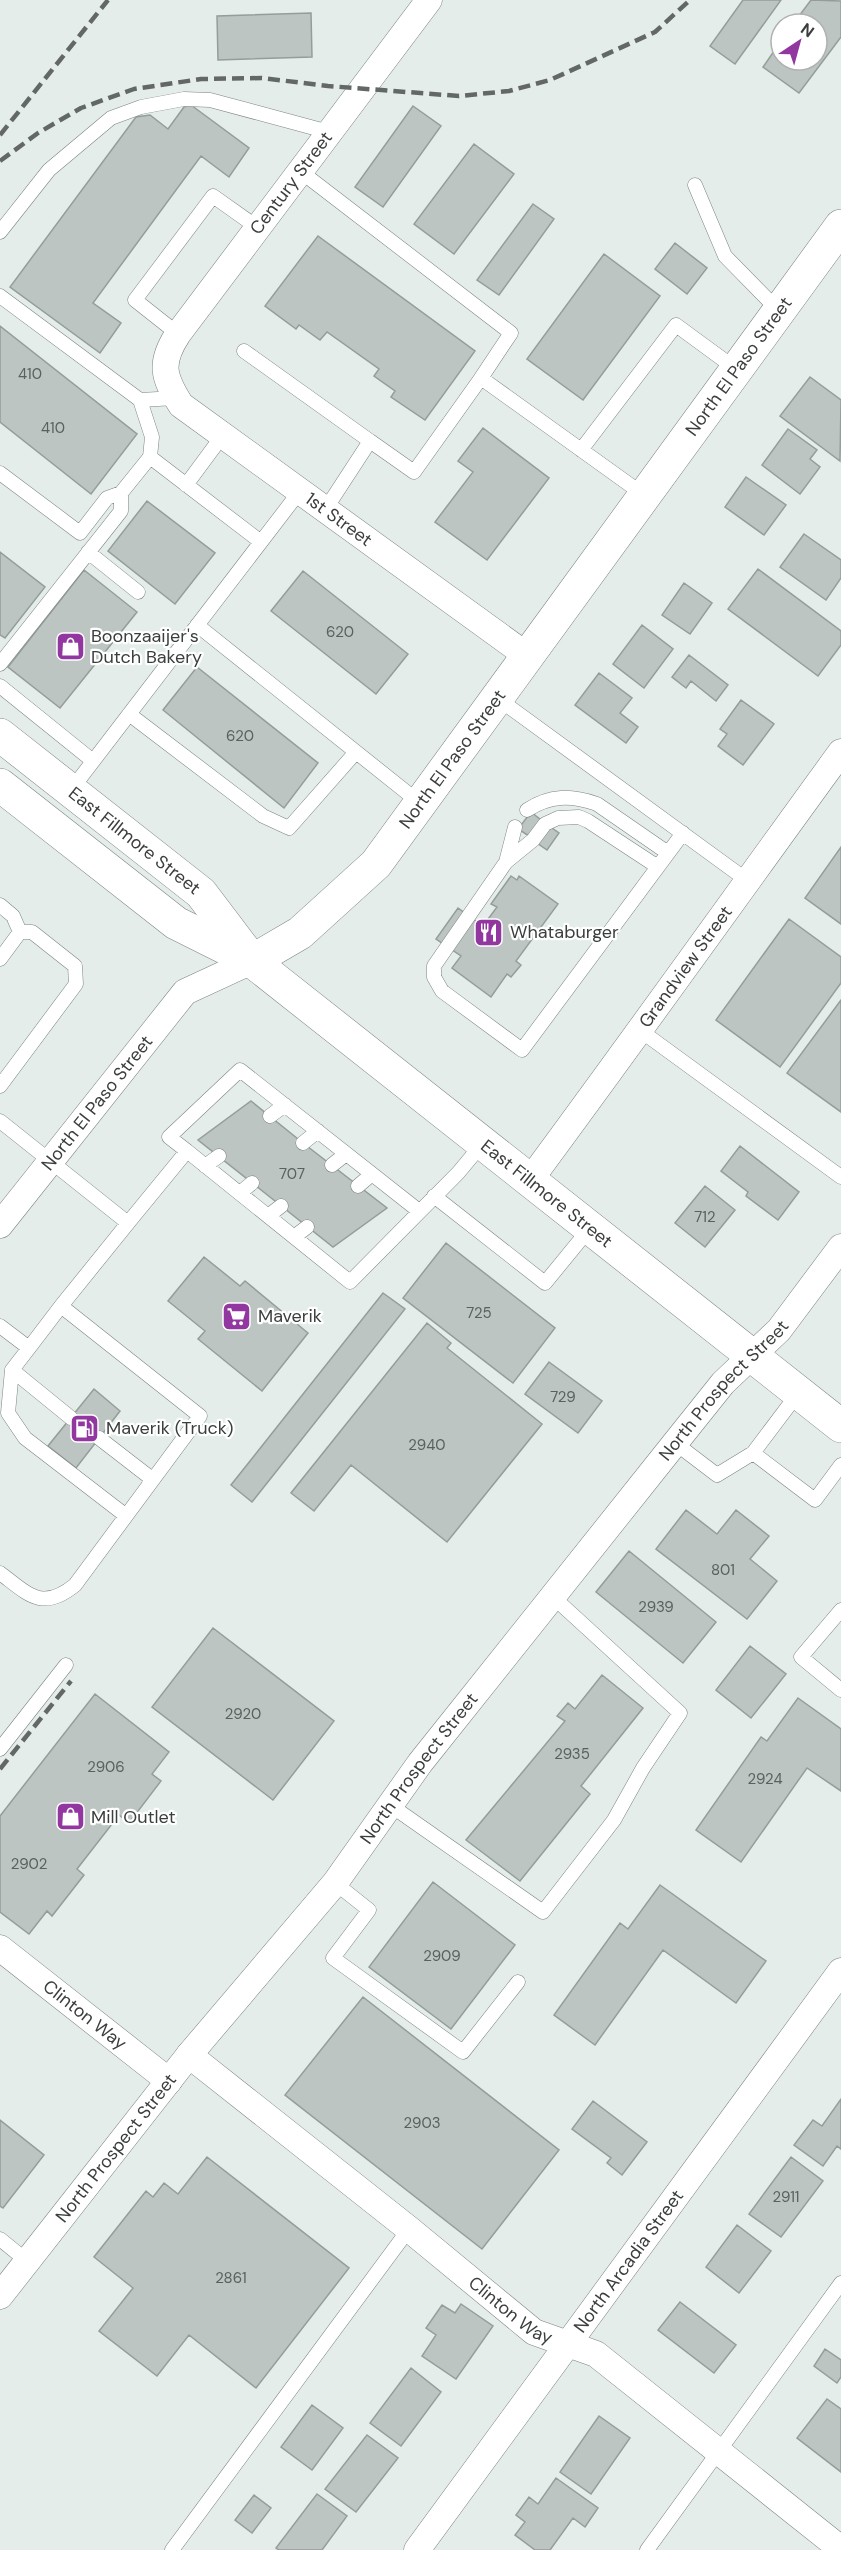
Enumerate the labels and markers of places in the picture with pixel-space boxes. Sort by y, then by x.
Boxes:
place label: Boonzaaijer's Dutch Bakery [91,624,202,669]
shop icon: Boonzaaijer's Dutch Bakery [54,630,86,662]
restaurant icon: Whataburger [473,916,505,948]
place label: Whataburger [510,920,619,944]
supermarket icon: Maverik [221,1300,253,1332]
place label: Maverik [258,1304,322,1328]
fuel station icon: Maverik (Truck) [69,1412,101,1444]
place label: Maverik (Truck) [106,1416,234,1440]
shop icon: Mill Outlet [54,1801,86,1833]
place label: Mill Outlet [91,1805,176,1829]

